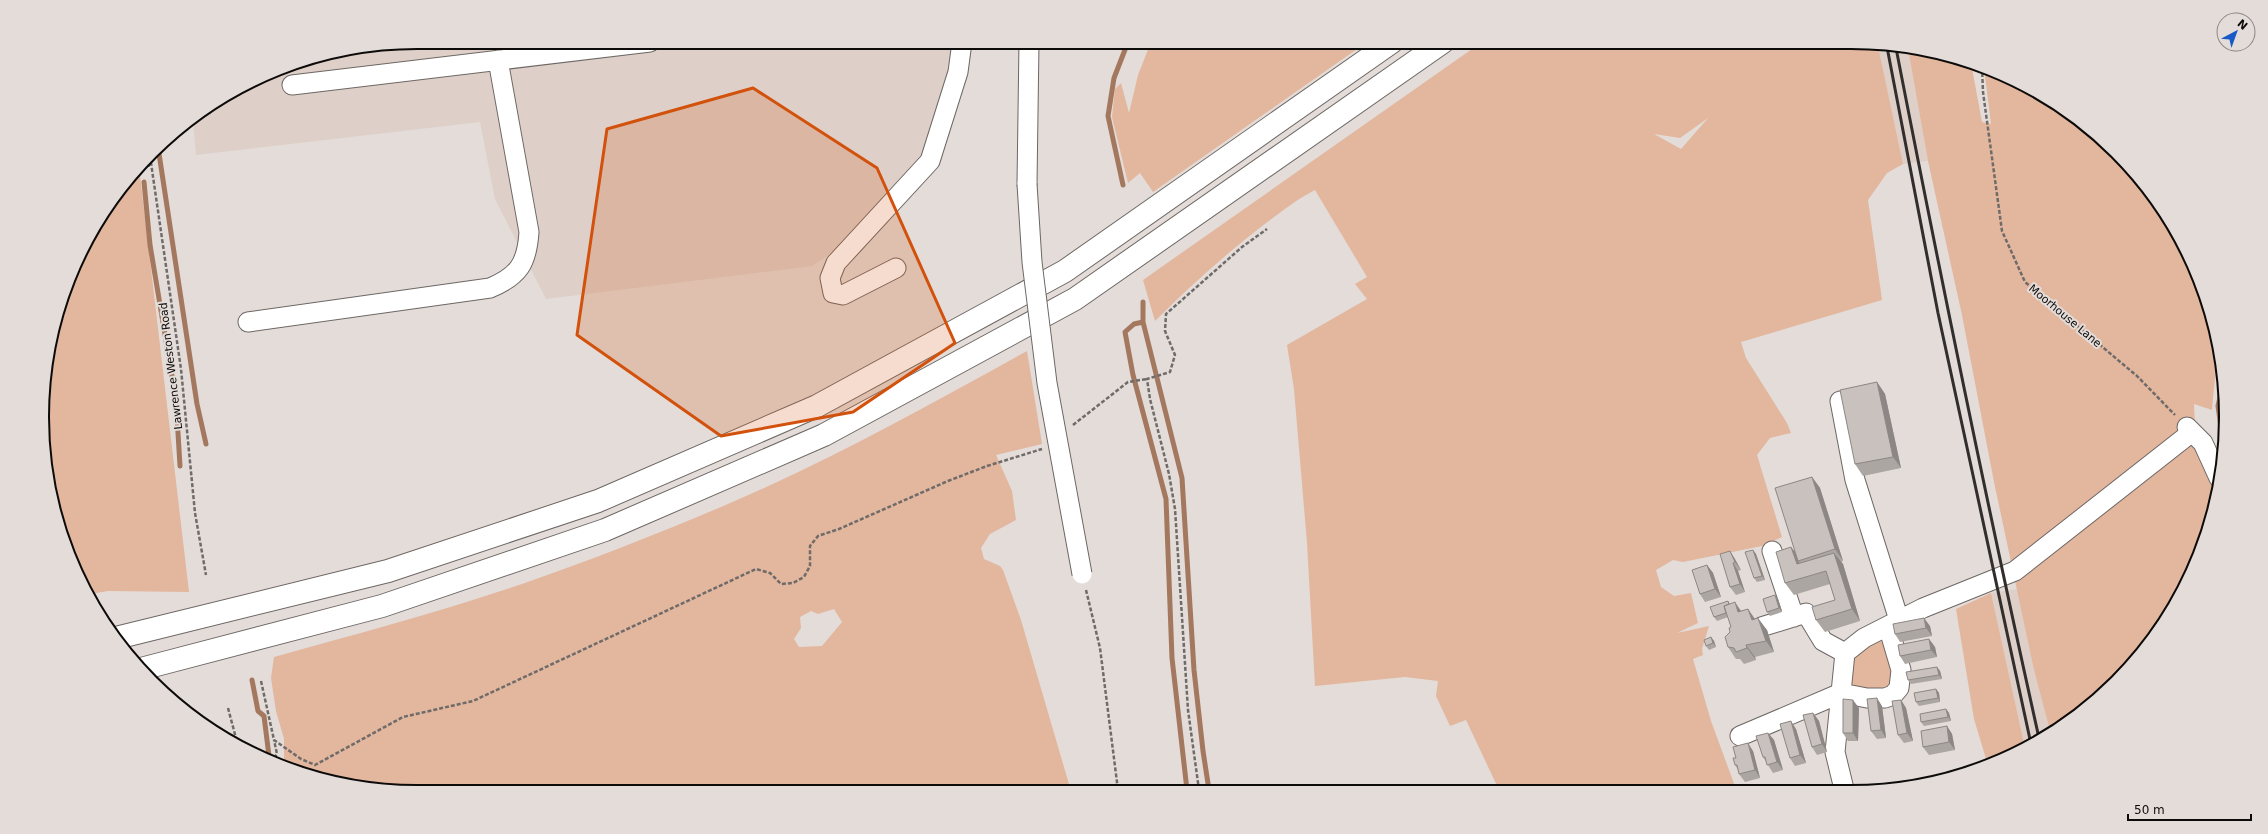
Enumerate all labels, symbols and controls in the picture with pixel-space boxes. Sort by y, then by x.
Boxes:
north arrow [2216,12,2256,52]
text: N [2234,17,2250,33]
street label: Moorhouse Lane [2026,282,2104,350]
street label: Lawrence Weston Road [157,302,185,430]
scale bar [2128,796,2251,822]
text: 50 m [2134,803,2165,817]

